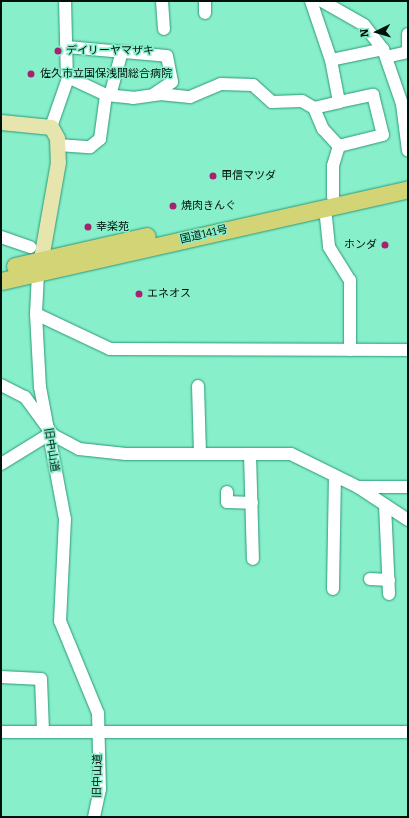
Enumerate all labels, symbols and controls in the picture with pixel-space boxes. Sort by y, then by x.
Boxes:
north arrow [357,12,397,52]
text: N [358,28,371,38]
place label: デイリーヤマザキ [66,44,154,58]
marker: デイリーヤマザキ [53,46,63,56]
place label: 佐久市立国保浅間総合病院 [40,67,172,81]
marker: 佐久市立国保浅間総合病院 [25,68,37,80]
place label: 甲信マツダ [221,169,276,183]
marker: 甲信マツダ [208,171,218,181]
place label: 焼肉きんぐ [181,199,236,213]
marker: 焼肉きんぐ [168,201,178,211]
place label: 幸楽苑 [96,220,129,234]
marker: 幸楽苑 [83,222,93,232]
street label: 国道141号 [179,223,229,247]
place label: ホンダ [344,238,377,252]
marker: ホンダ [380,240,390,250]
place label: エネオス [147,287,191,301]
marker: エネオス [134,289,144,299]
street label: 旧中山道 [41,427,61,473]
street label: 旧中山道 [91,754,105,798]

